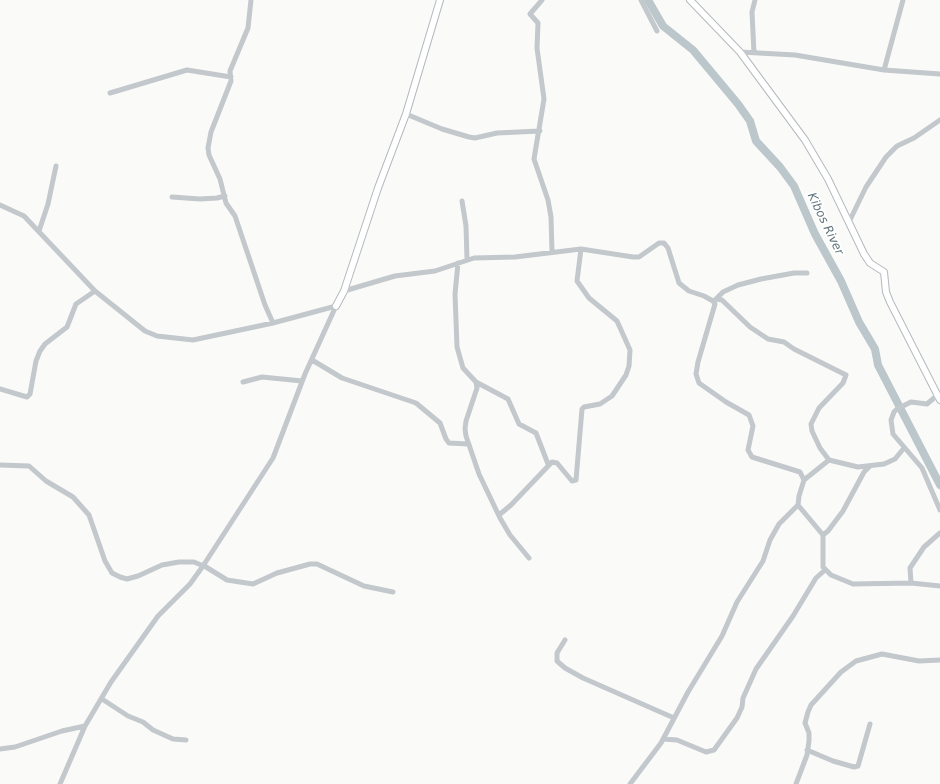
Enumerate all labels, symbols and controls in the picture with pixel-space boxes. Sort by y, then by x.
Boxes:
water label: Kibos River [804,191,846,257]

